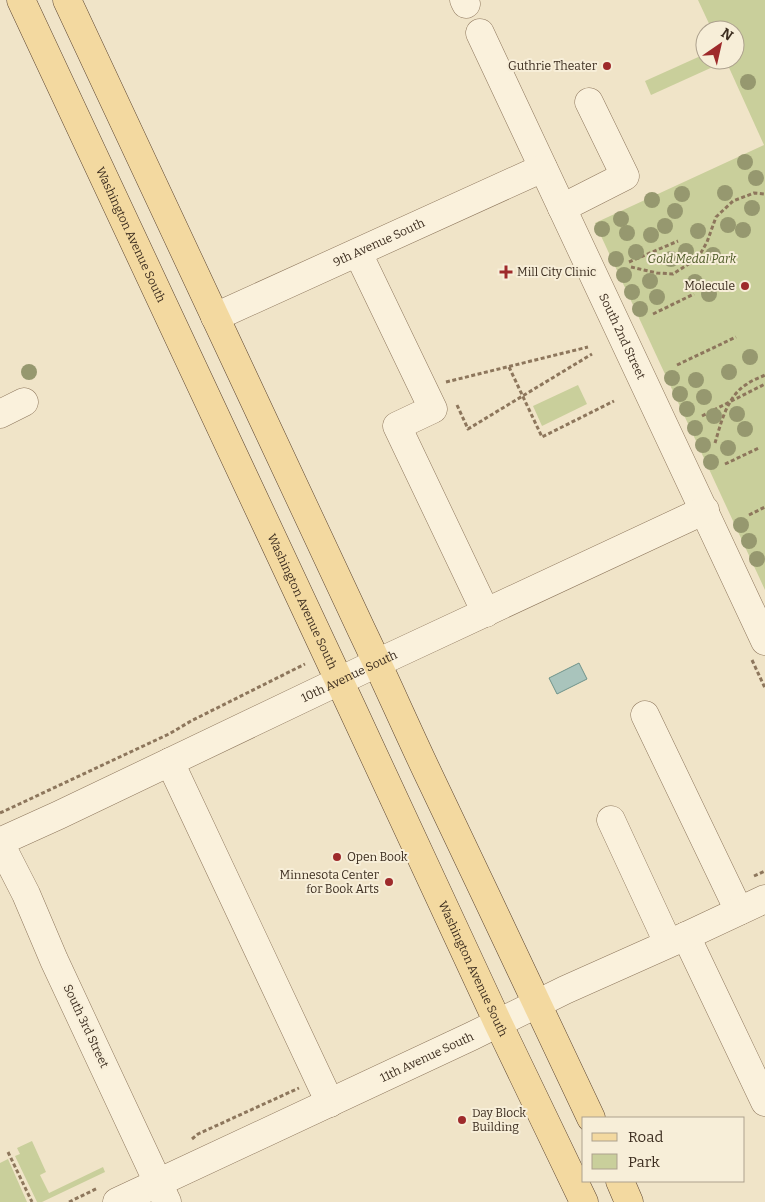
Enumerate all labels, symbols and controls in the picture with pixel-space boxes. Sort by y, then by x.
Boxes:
north arrow [695,20,745,70]
text: N [718,25,736,45]
place label: Guthrie Theater [508,59,598,73]
marker: Guthrie Theater [601,60,613,72]
street label: Washington Avenue South [93,165,169,305]
street label: 9th Avenue South [331,216,427,269]
park label: Gold Medal Park [648,252,737,266]
marker: Mill City Clinic [499,265,513,279]
place label: Mill City Clinic [517,265,596,279]
place label: Molecule [684,279,735,293]
marker: Molecule [739,280,751,292]
street label: South 2nd Street [596,291,649,382]
street label: Washington Avenue South [265,532,340,672]
street label: 10th Avenue South [299,647,400,705]
place label: Open Book [347,850,408,864]
marker: Open Book [331,851,343,863]
place label: Minnesota Center for Book Arts [280,868,380,896]
marker: Minnesota Center for Book Arts [383,876,395,888]
street label: Washington Avenue South [435,899,511,1039]
street label: South 3rd Street [61,982,112,1071]
street label: 11th Avenue South [378,1029,476,1085]
place label: Day Block Building [472,1106,526,1134]
marker: Day Block Building [456,1114,468,1126]
legend [582,1117,745,1182]
text: Road [628,1128,663,1146]
text: Park [628,1153,660,1171]

